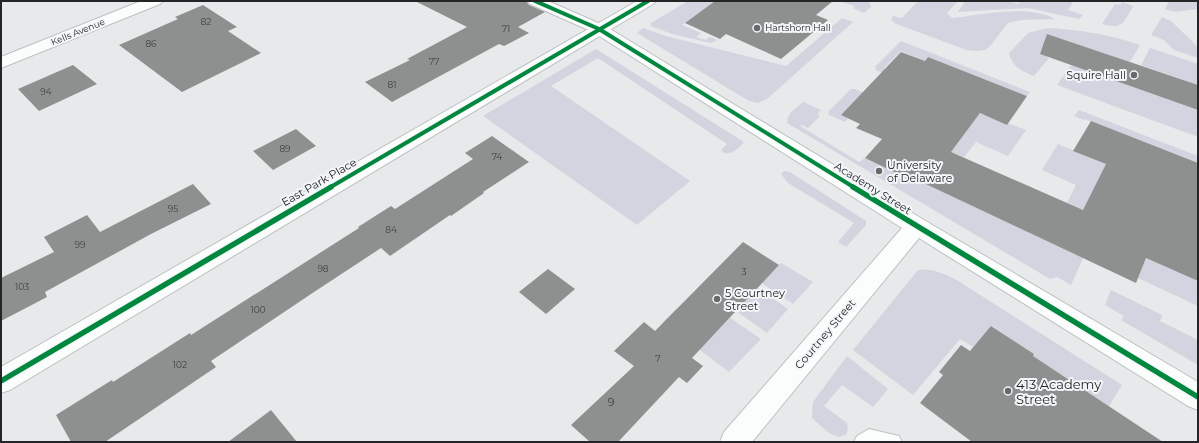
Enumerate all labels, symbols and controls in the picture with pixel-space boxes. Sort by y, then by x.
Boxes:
street label: Kells Avenue [49,16,107,47]
house number: 82 [201,16,211,27]
place label: Hartshorn Hall [765,22,831,33]
house number: 71 [502,23,510,34]
marker: Hartshorn Hall [752,23,762,33]
house number: 86 [145,38,157,49]
house number: 77 [429,56,439,67]
place label: Squire Hall [1066,68,1126,82]
marker: Squire Hall [1129,70,1139,80]
house number: 81 [388,79,397,90]
house number: 94 [40,86,52,97]
house number: 89 [279,143,291,154]
house number: 74 [492,151,502,162]
street label: East Park Place [279,155,359,209]
place label: University of Delaware [887,158,953,185]
street label: Academy Street [832,159,915,218]
marker: University of Delaware [874,166,884,176]
house number: 95 [168,203,178,214]
house number: 84 [385,224,397,235]
house number: 99 [75,239,86,250]
house number: 98 [317,263,329,274]
house number: 3 [741,266,747,277]
house number: 103 [15,281,29,292]
place label: 5 Courtney Street [725,286,785,313]
marker: 5 Courtney Street [712,294,722,304]
street label: Courtney Street [792,296,859,372]
house number: 100 [250,304,266,315]
house number: 7 [655,353,661,364]
house number: 102 [173,359,187,370]
place label: 413 Academy Street [1016,376,1102,407]
marker: 413 Academy Street [1003,386,1013,396]
house number: 9 [608,395,615,409]

